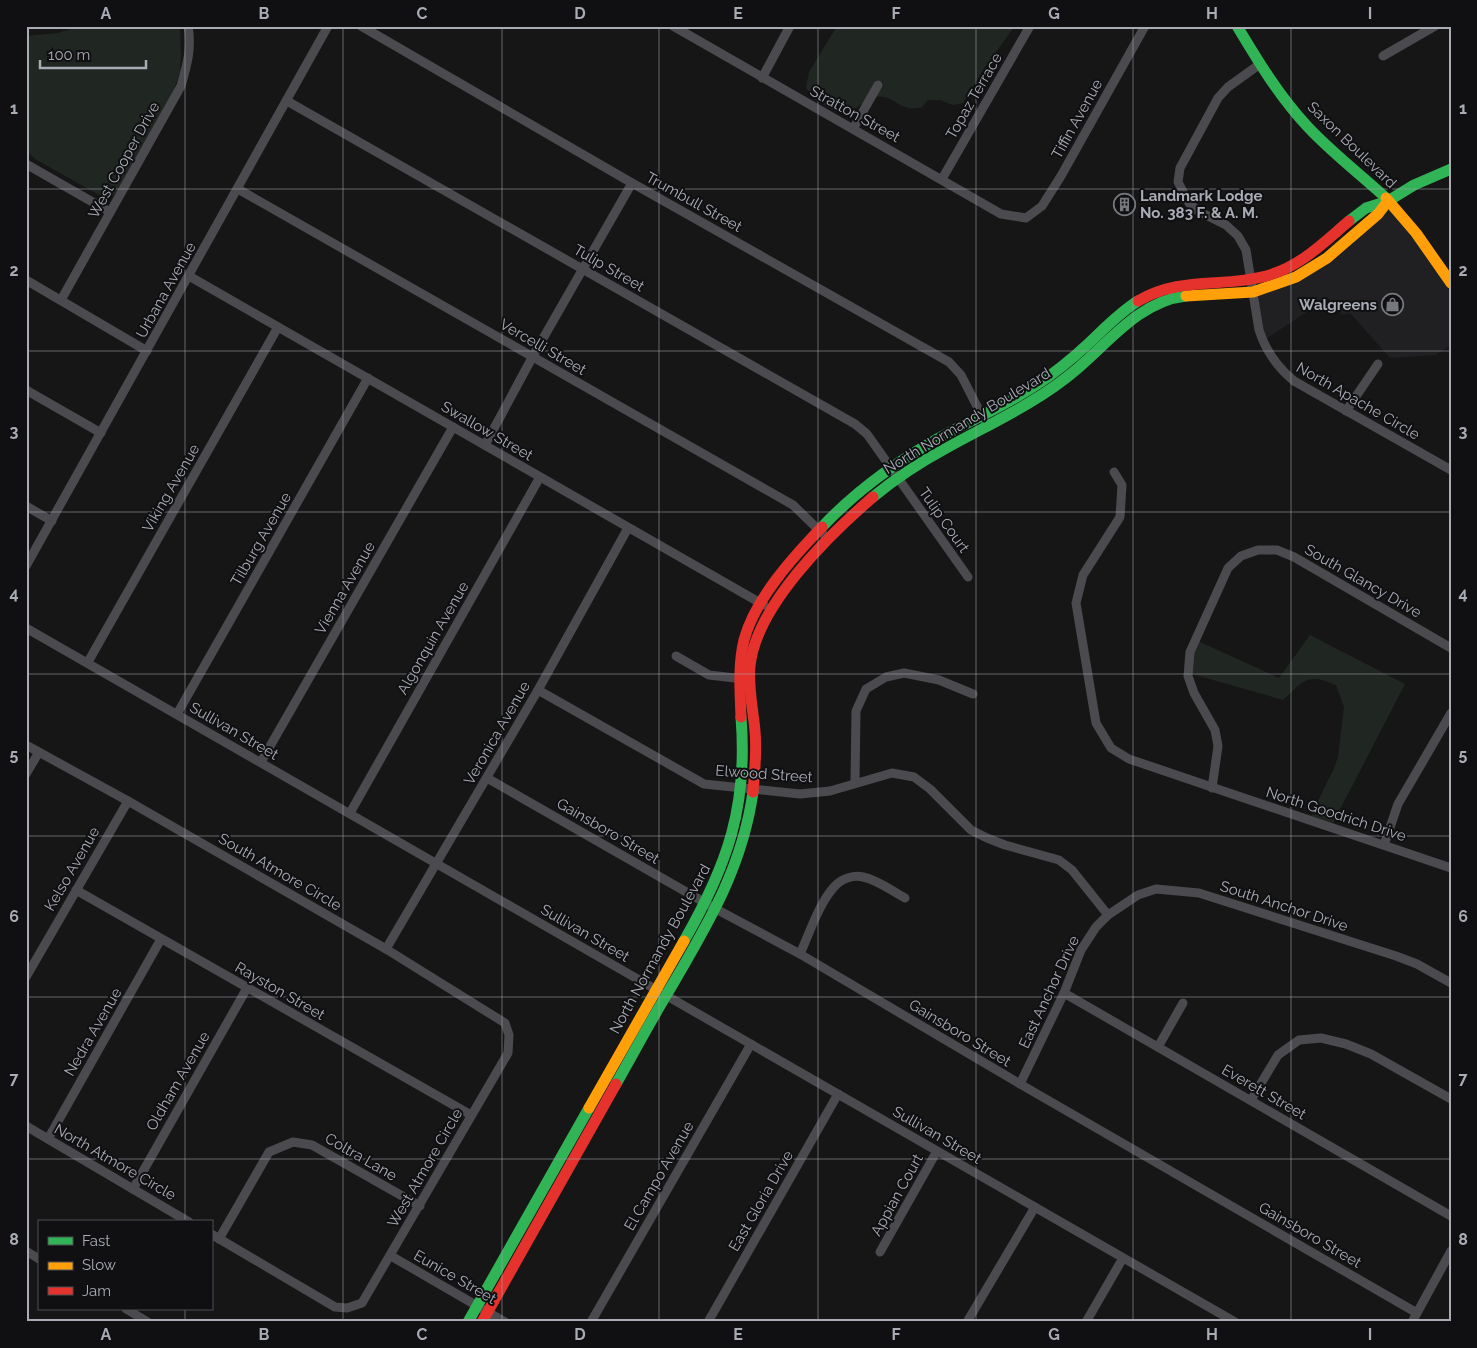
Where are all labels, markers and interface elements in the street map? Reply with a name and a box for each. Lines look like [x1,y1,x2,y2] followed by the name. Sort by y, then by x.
[101,4,112,23] text: A
[259,4,270,23] text: B
[417,4,428,23] text: C
[574,4,586,23] text: D
[733,4,743,23] text: E
[891,4,901,23] text: F
[1048,4,1060,23] text: G
[1206,4,1218,23] text: H
[1368,4,1372,23] text: I
[40,38,146,70] scale bar
[48,46,90,64] text: 100 m
[942,50,1006,142] street label: Topaz Terrace
[1048,76,1106,162] street label: Tiffin Avenue
[807,82,903,146] street label: Stratton Street
[85,98,164,221] street label: West Cooper Drive
[1304,98,1400,192] street label: Saxon Boulevard
[10,99,18,118] text: 1
[1459,99,1467,118] text: 1
[643,168,745,236] street label: Trumbull Street
[1140,187,1262,222] place label: Landmark Lodge No. 383 F. & A. M.
[1112,193,1136,217] building icon: Landmark Lodge No. 383 F. & A. M.
[132,239,200,341] street label: Urbana Avenue
[570,240,648,296] street label: Tulip Street
[9,261,19,280] text: 2
[1458,261,1468,280] text: 2
[1381,293,1405,317] shop icon: Walgreens
[1299,296,1377,314] place label: Walgreens
[497,315,589,379] street label: Vercelli Street
[1293,358,1423,444] street label: North Apache Circle
[880,364,1054,478] street label: North Normandy Boulevard
[438,397,536,465] street label: Swallow Street
[10,422,19,441] text: 3
[1459,422,1468,441] text: 3
[139,441,204,535] street label: Viking Avenue
[915,484,973,556] street label: Tulip Court
[227,489,295,589] street label: Tilburg Avenue
[311,538,379,637] street label: Vienna Avenue
[1301,540,1425,622] street label: South Glancy Drive
[393,578,473,698] street label: Algonquin Avenue
[9,584,19,603] text: 4
[1458,584,1468,603] text: 4
[460,678,534,788] street label: Veronica Avenue
[186,698,282,764] street label: Sullivan Street
[10,745,19,764] text: 5
[1459,745,1468,764] text: 5
[715,762,813,786] street label: Elwood Street
[1264,783,1409,845] street label: North Goodrich Drive
[553,794,663,868] street label: Gainsboro Street
[41,824,103,914] street label: Kelso Avenue
[215,829,345,915] street label: South Atmore Circle
[606,861,714,1037] street label: North Normandy Boulevard
[1218,877,1350,935] street label: South Anchor Drive
[537,900,633,966] street label: Sullivan Street
[9,907,19,926] text: 6
[1458,907,1468,926] text: 6
[1015,933,1083,1051] street label: East Anchor Drive
[232,958,328,1024] street label: Rayston Street
[60,984,126,1079] street label: Nedra Avenue
[906,995,1014,1071] street label: Gainsboro Street
[142,1028,214,1134] street label: Oldham Avenue
[1219,1061,1309,1123] street label: Everett Street
[10,1069,19,1088] text: 7
[1459,1069,1468,1088] text: 7
[889,1102,985,1168] street label: Sullivan Street
[384,1105,466,1231] street label: West Atmore Circle
[620,1118,698,1234] street label: El Campo Avenue
[51,1120,179,1204] street label: North Atmore Circle
[322,1129,400,1185] street label: Coltra Lane
[725,1147,797,1255] street label: East Gloria Drive
[867,1151,927,1239] street label: Appian Court
[1255,1198,1365,1272] street label: Gainsboro Street
[38,1220,212,1310] legend
[9,1230,19,1249] text: 8
[1458,1230,1468,1249] text: 8
[82,1232,110,1250] text: Fast
[411,1246,499,1308] street label: Eunice Street
[82,1256,116,1274] text: Slow
[82,1282,111,1300] text: Jam
[101,1325,112,1344] text: A
[259,1325,270,1344] text: B
[417,1325,428,1344] text: C
[574,1325,586,1344] text: D
[733,1325,743,1344] text: E
[891,1325,901,1344] text: F
[1048,1325,1060,1344] text: G
[1206,1325,1218,1344] text: H
[1368,1325,1372,1344] text: I

